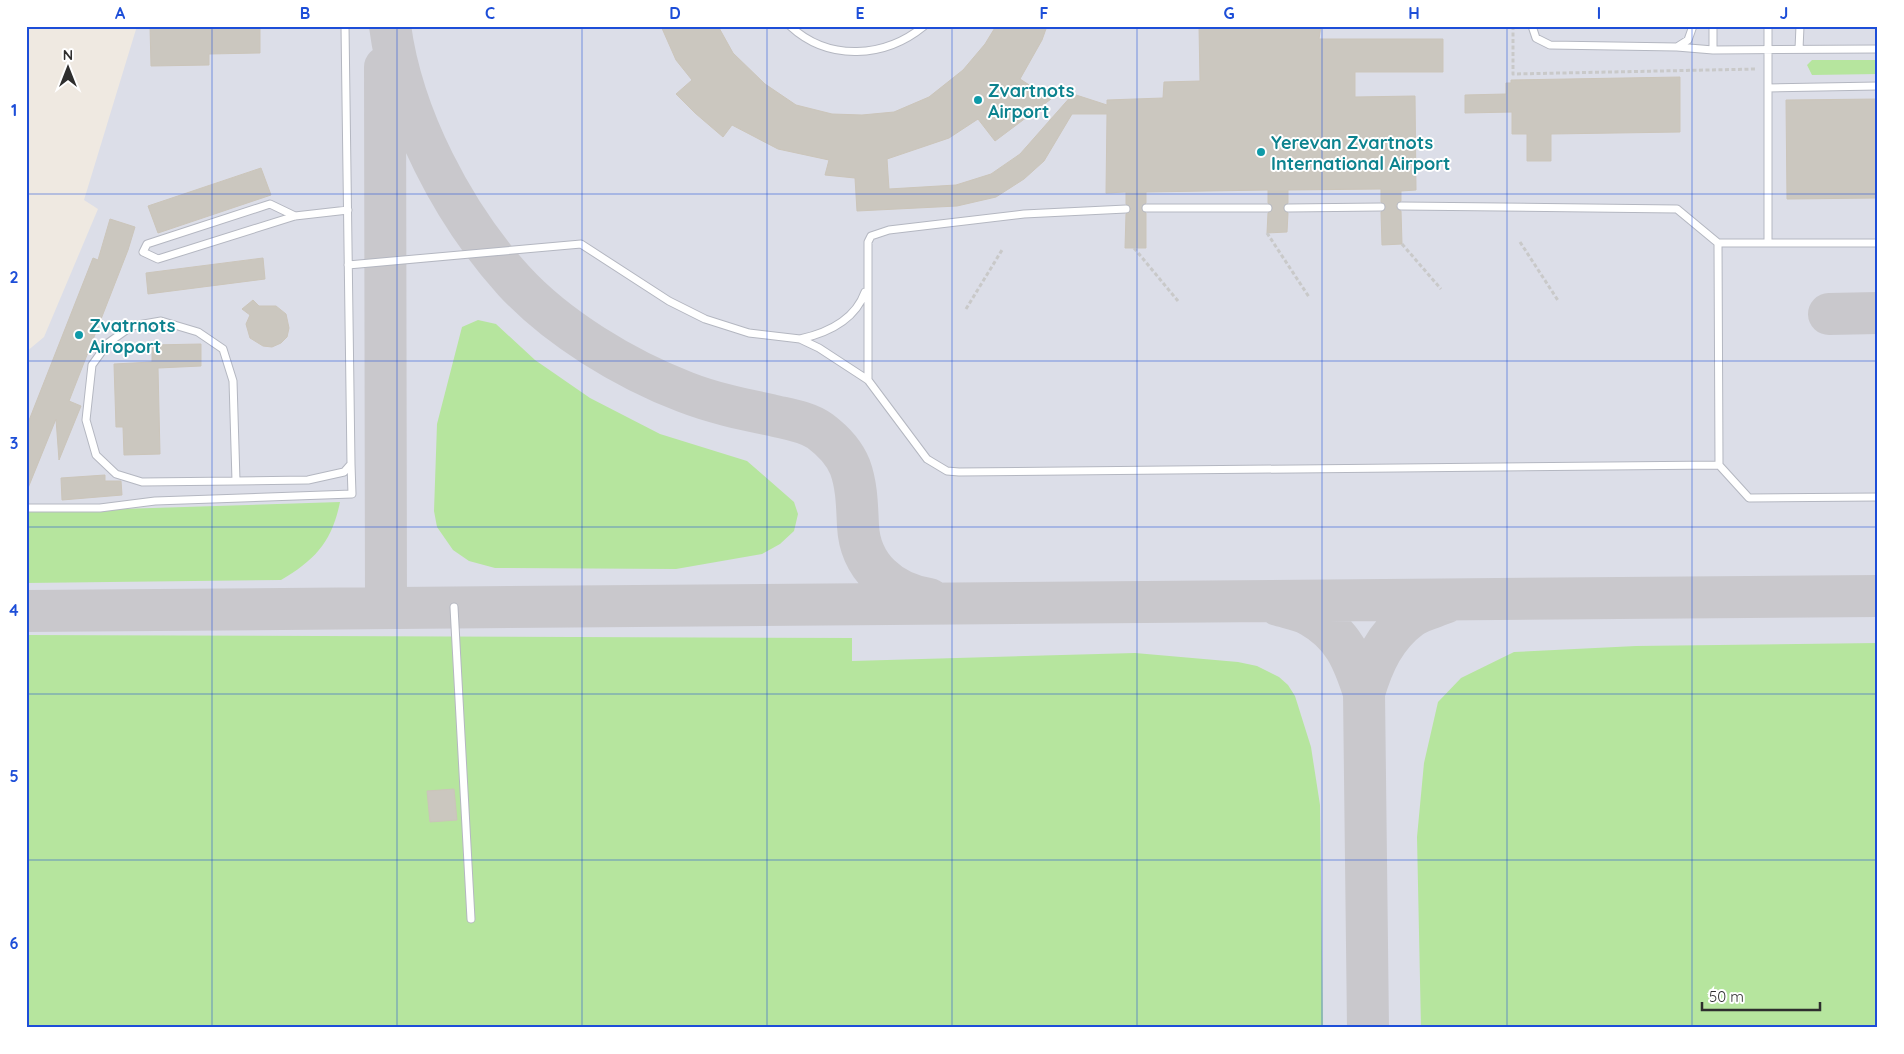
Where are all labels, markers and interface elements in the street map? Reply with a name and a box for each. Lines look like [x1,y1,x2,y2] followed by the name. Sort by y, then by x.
[115,3,126,23] text: A
[300,3,310,23] text: B
[485,3,495,23] text: C
[669,3,681,23] text: D
[855,3,865,23] text: E
[1040,3,1049,23] text: F
[1223,3,1235,23] text: G
[1408,3,1420,23] text: H
[1597,3,1601,23] text: I
[1780,3,1788,23] text: J
[42,42,92,92] north arrow
[63,46,73,64] text: N
[988,79,1075,123] place label: Zvartnots Airport
[972,94,984,106] marker: Zvartnots Airport
[11,100,17,120] text: 1
[1271,131,1450,175] place label: Yerevan Zvartnots International Airport
[1255,146,1267,158] marker: Yerevan Zvartnots International Airport
[9,267,19,287] text: 2
[89,314,176,358] place label: Zvatrnots Airoport
[73,329,85,341] marker: Zvatrnots Airoport
[10,433,18,453] text: 3
[9,600,19,620] text: 4
[9,766,19,786] text: 5
[10,933,19,953] text: 6
[1702,979,1819,1011] scale bar
[1709,987,1744,1006] text: 50 m

